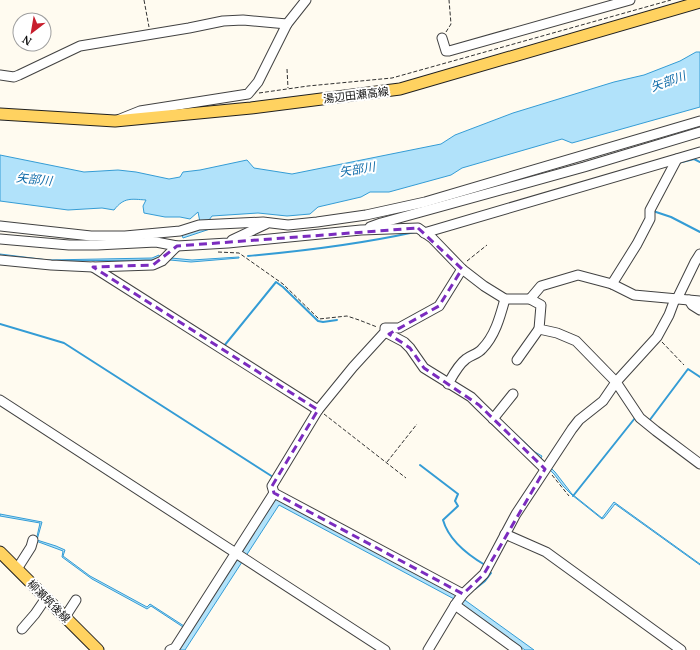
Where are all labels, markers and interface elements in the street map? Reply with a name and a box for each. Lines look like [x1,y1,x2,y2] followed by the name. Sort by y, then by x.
[12,12,52,52] north arrow
[19,32,34,49] text: N
[649,67,689,94] water label: 矢部川
[322,84,390,106] street label: 湯辺田瀬高線
[338,158,378,179] water label: 矢部川
[15,170,55,189] water label: 矢部川
[25,577,73,625] street label: 柳瀬筑後線

